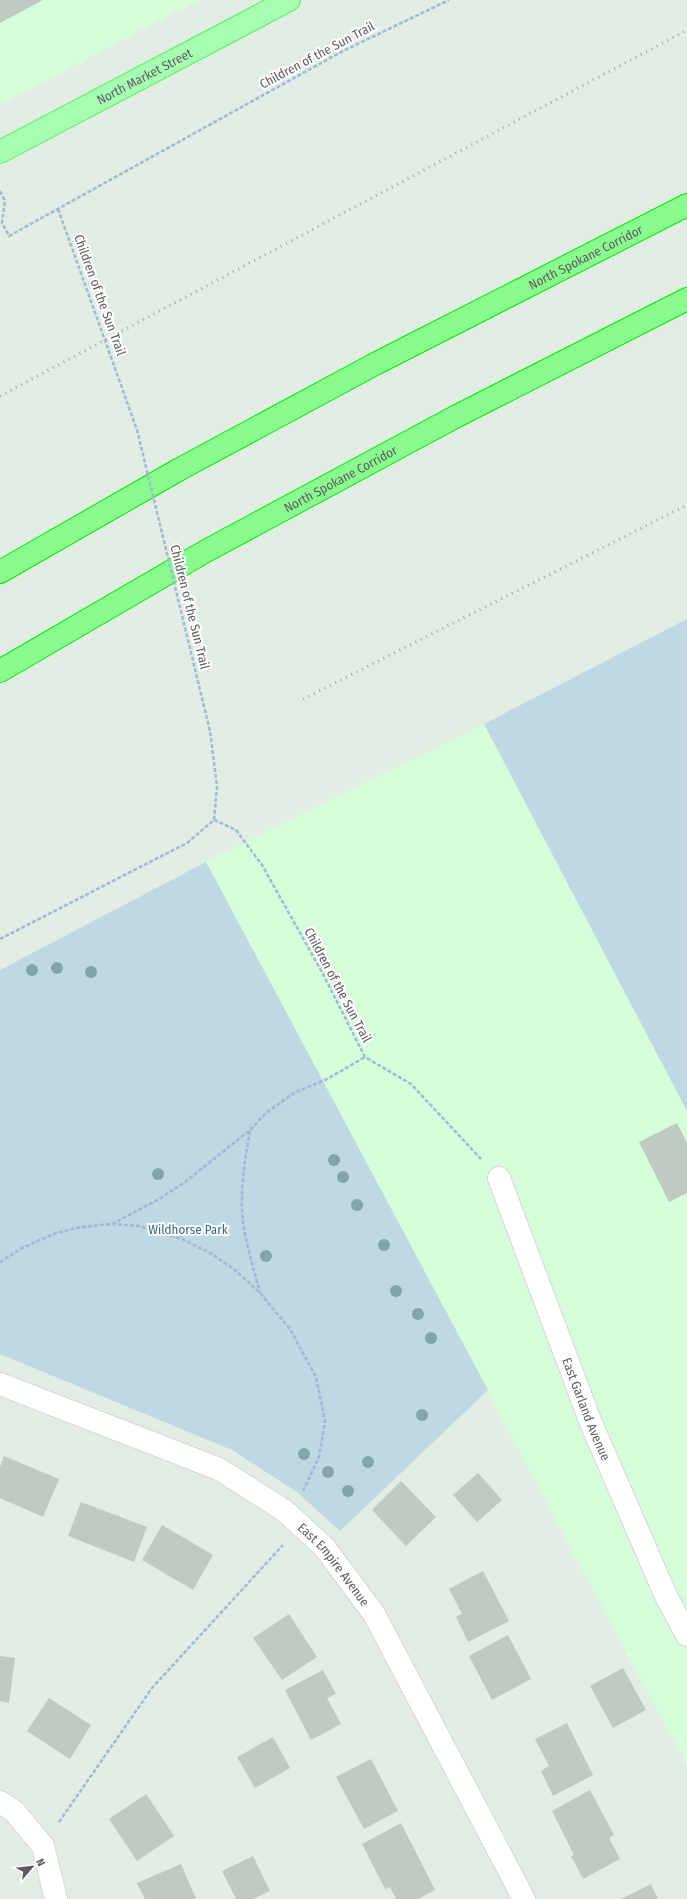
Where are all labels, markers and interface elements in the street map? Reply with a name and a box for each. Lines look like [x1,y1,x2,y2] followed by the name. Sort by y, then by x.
[257,18,377,92] street label: Children of the Sun Trail
[94,45,195,107] street label: North Market Street
[526,221,645,292] street label: North Spokane Corridor
[71,232,129,358] street label: Children of the Sun Trail
[281,442,400,515] street label: North Spokane Corridor
[167,543,213,671] street label: Children of the Sun Trail
[301,925,375,1045] street label: Children of the Sun Trail
[148,1222,229,1237] park label: Wildhorse Park
[560,1355,614,1463] street label: East Garland Avenue
[295,1520,373,1609] street label: East Empire Avenue
[12,1847,52,1887] north arrow
[33,1857,48,1869] text: N

